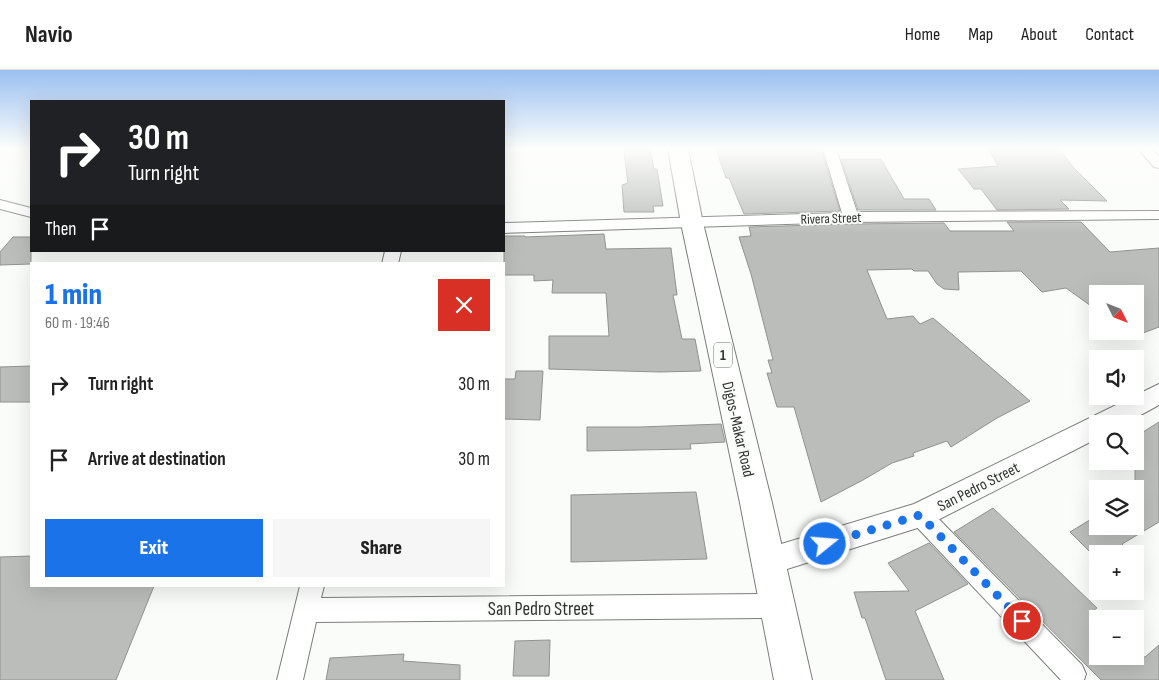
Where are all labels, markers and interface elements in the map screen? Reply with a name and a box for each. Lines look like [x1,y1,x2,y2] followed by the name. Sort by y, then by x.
[25,20,73,49] text: Navio
[905,24,940,45] text: Home
[968,24,993,45] text: Map
[1021,24,1057,45] text: About
[1085,24,1134,45] text: Contact
[128,117,189,160] text: 30 m
[45,120,110,185] icon: right
[128,160,199,187] text: Turn right
[800,209,862,228] street label: Rivera Street
[86,215,114,243] icon: arrive
[45,218,76,241] text: Then
[45,277,102,313] text: 1 min
[438,279,490,331] button: close
[1089,285,1144,340] north arrow
[1089,285,1144,665] map controls
[45,314,110,333] text: 60 m · 19:46
[714,342,732,368] road number: 1
[1089,350,1144,405] button: sound
[45,371,73,399] icon: right
[88,373,153,396] text: Turn right
[458,373,490,396] text: 30 m
[717,380,758,479] street label: Digos-Makar Road
[1089,415,1144,470] button: search
[45,446,73,474] icon: arrive
[88,448,226,471] text: Arrive at destination
[458,448,490,471] text: 30 m
[934,458,1023,516] street label: San Pedro Street
[1089,480,1144,535] button: layers
[798,517,850,569] position arrow
[45,519,263,577] button: Exit
[273,519,490,577] button: Share
[1089,545,1144,600] button: +
[488,598,594,621] street label: San Pedro Street
[1001,600,1043,642] pin
[1008,607,1036,635] icon: arrive
[1089,610,1144,665] button: −

